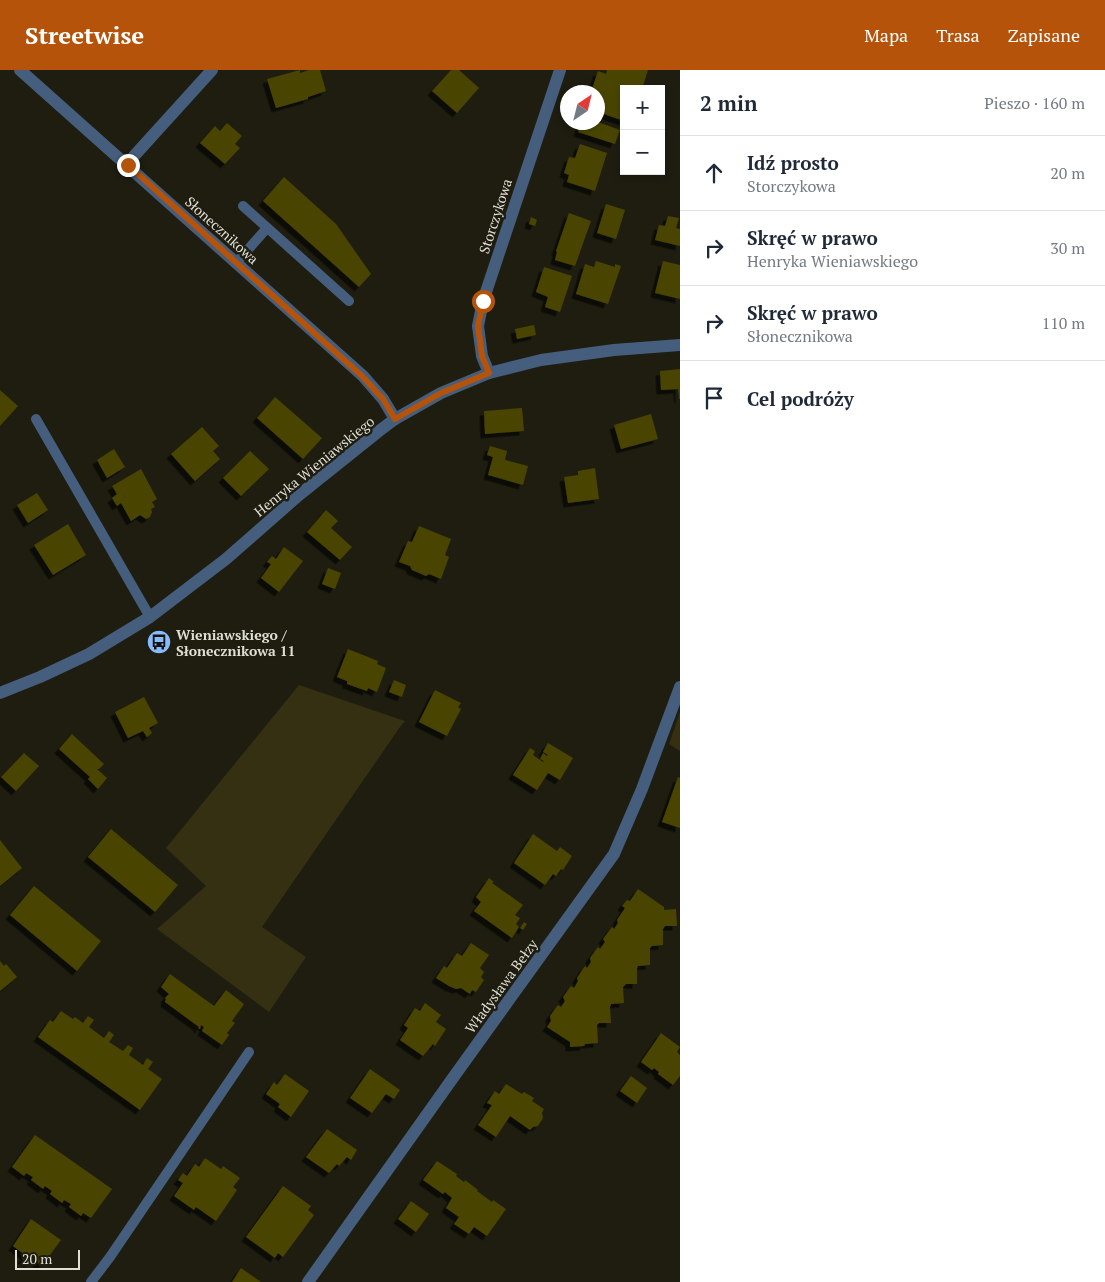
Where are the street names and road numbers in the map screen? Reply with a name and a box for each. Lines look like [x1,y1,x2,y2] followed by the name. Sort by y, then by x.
[474,176,516,256] street label: Storczykowa
[181,192,263,268] street label: Słonecznikowa
[250,411,378,520] street label: Henryka Wieniawskiego
[460,934,542,1037] street label: Władysława Bełzy

